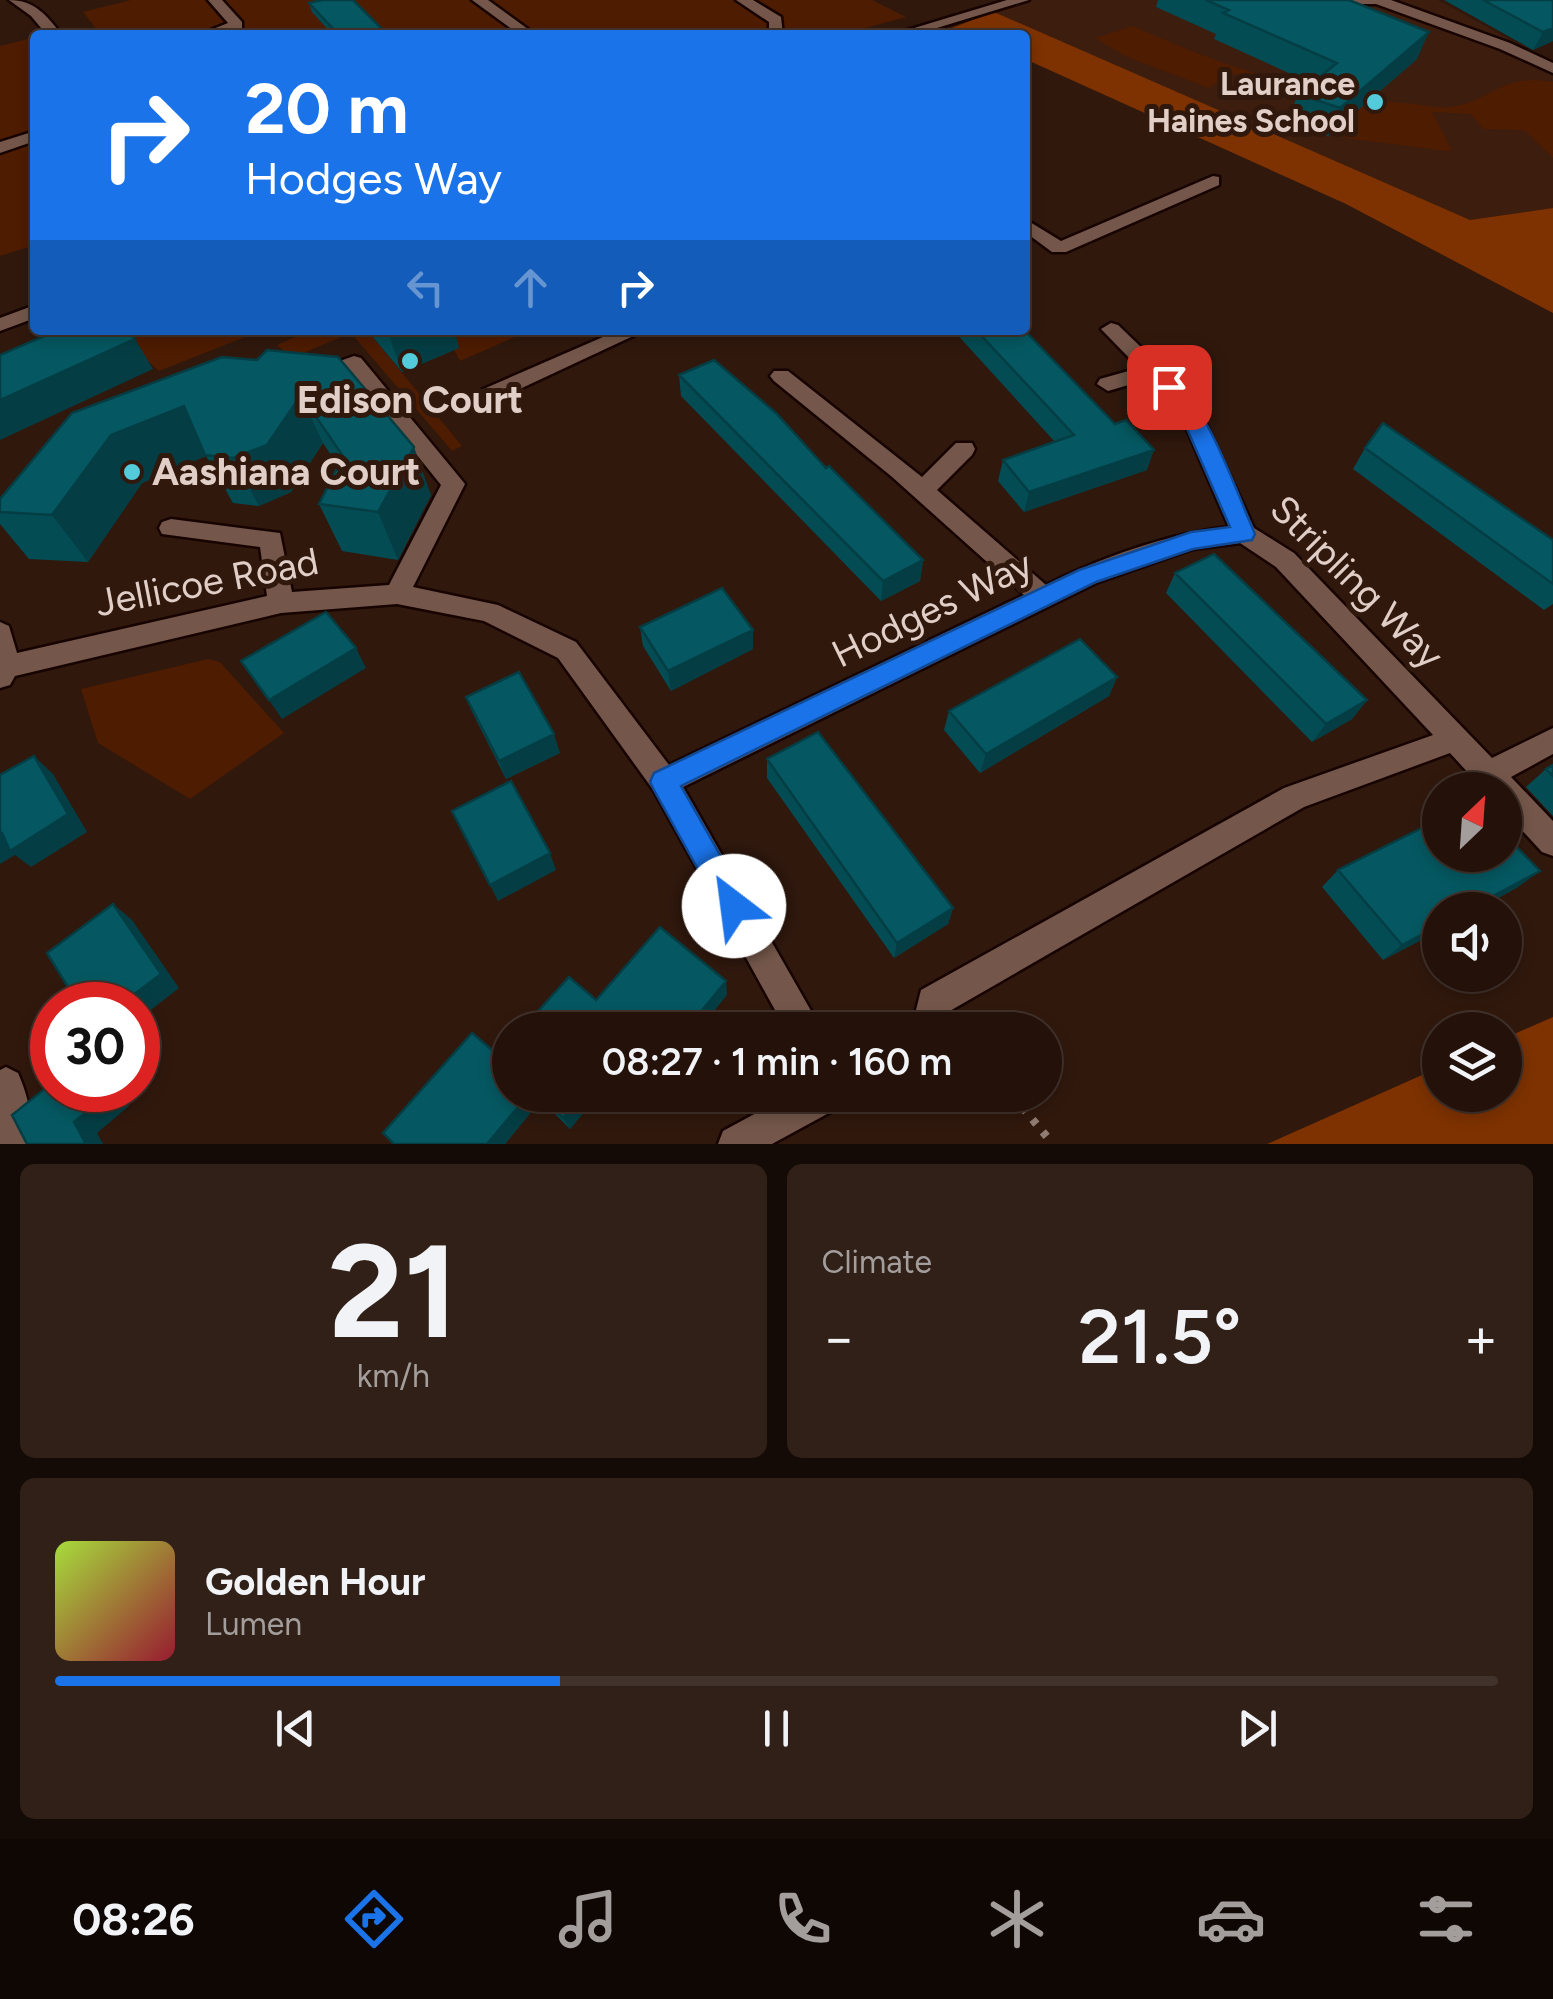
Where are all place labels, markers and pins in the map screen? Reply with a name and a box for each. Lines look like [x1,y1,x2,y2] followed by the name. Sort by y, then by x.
[1147,65,1355,140] place label: Laurance Haines School
[1364,91,1386,113] marker: Laurance Haines School
[1127,345,1212,430] pin
[399,350,421,372] marker: Edison Court
[297,377,523,423] place label: Edison Court
[152,449,420,495] place label: Aashiana Court
[121,461,143,483] marker: Aashiana Court

